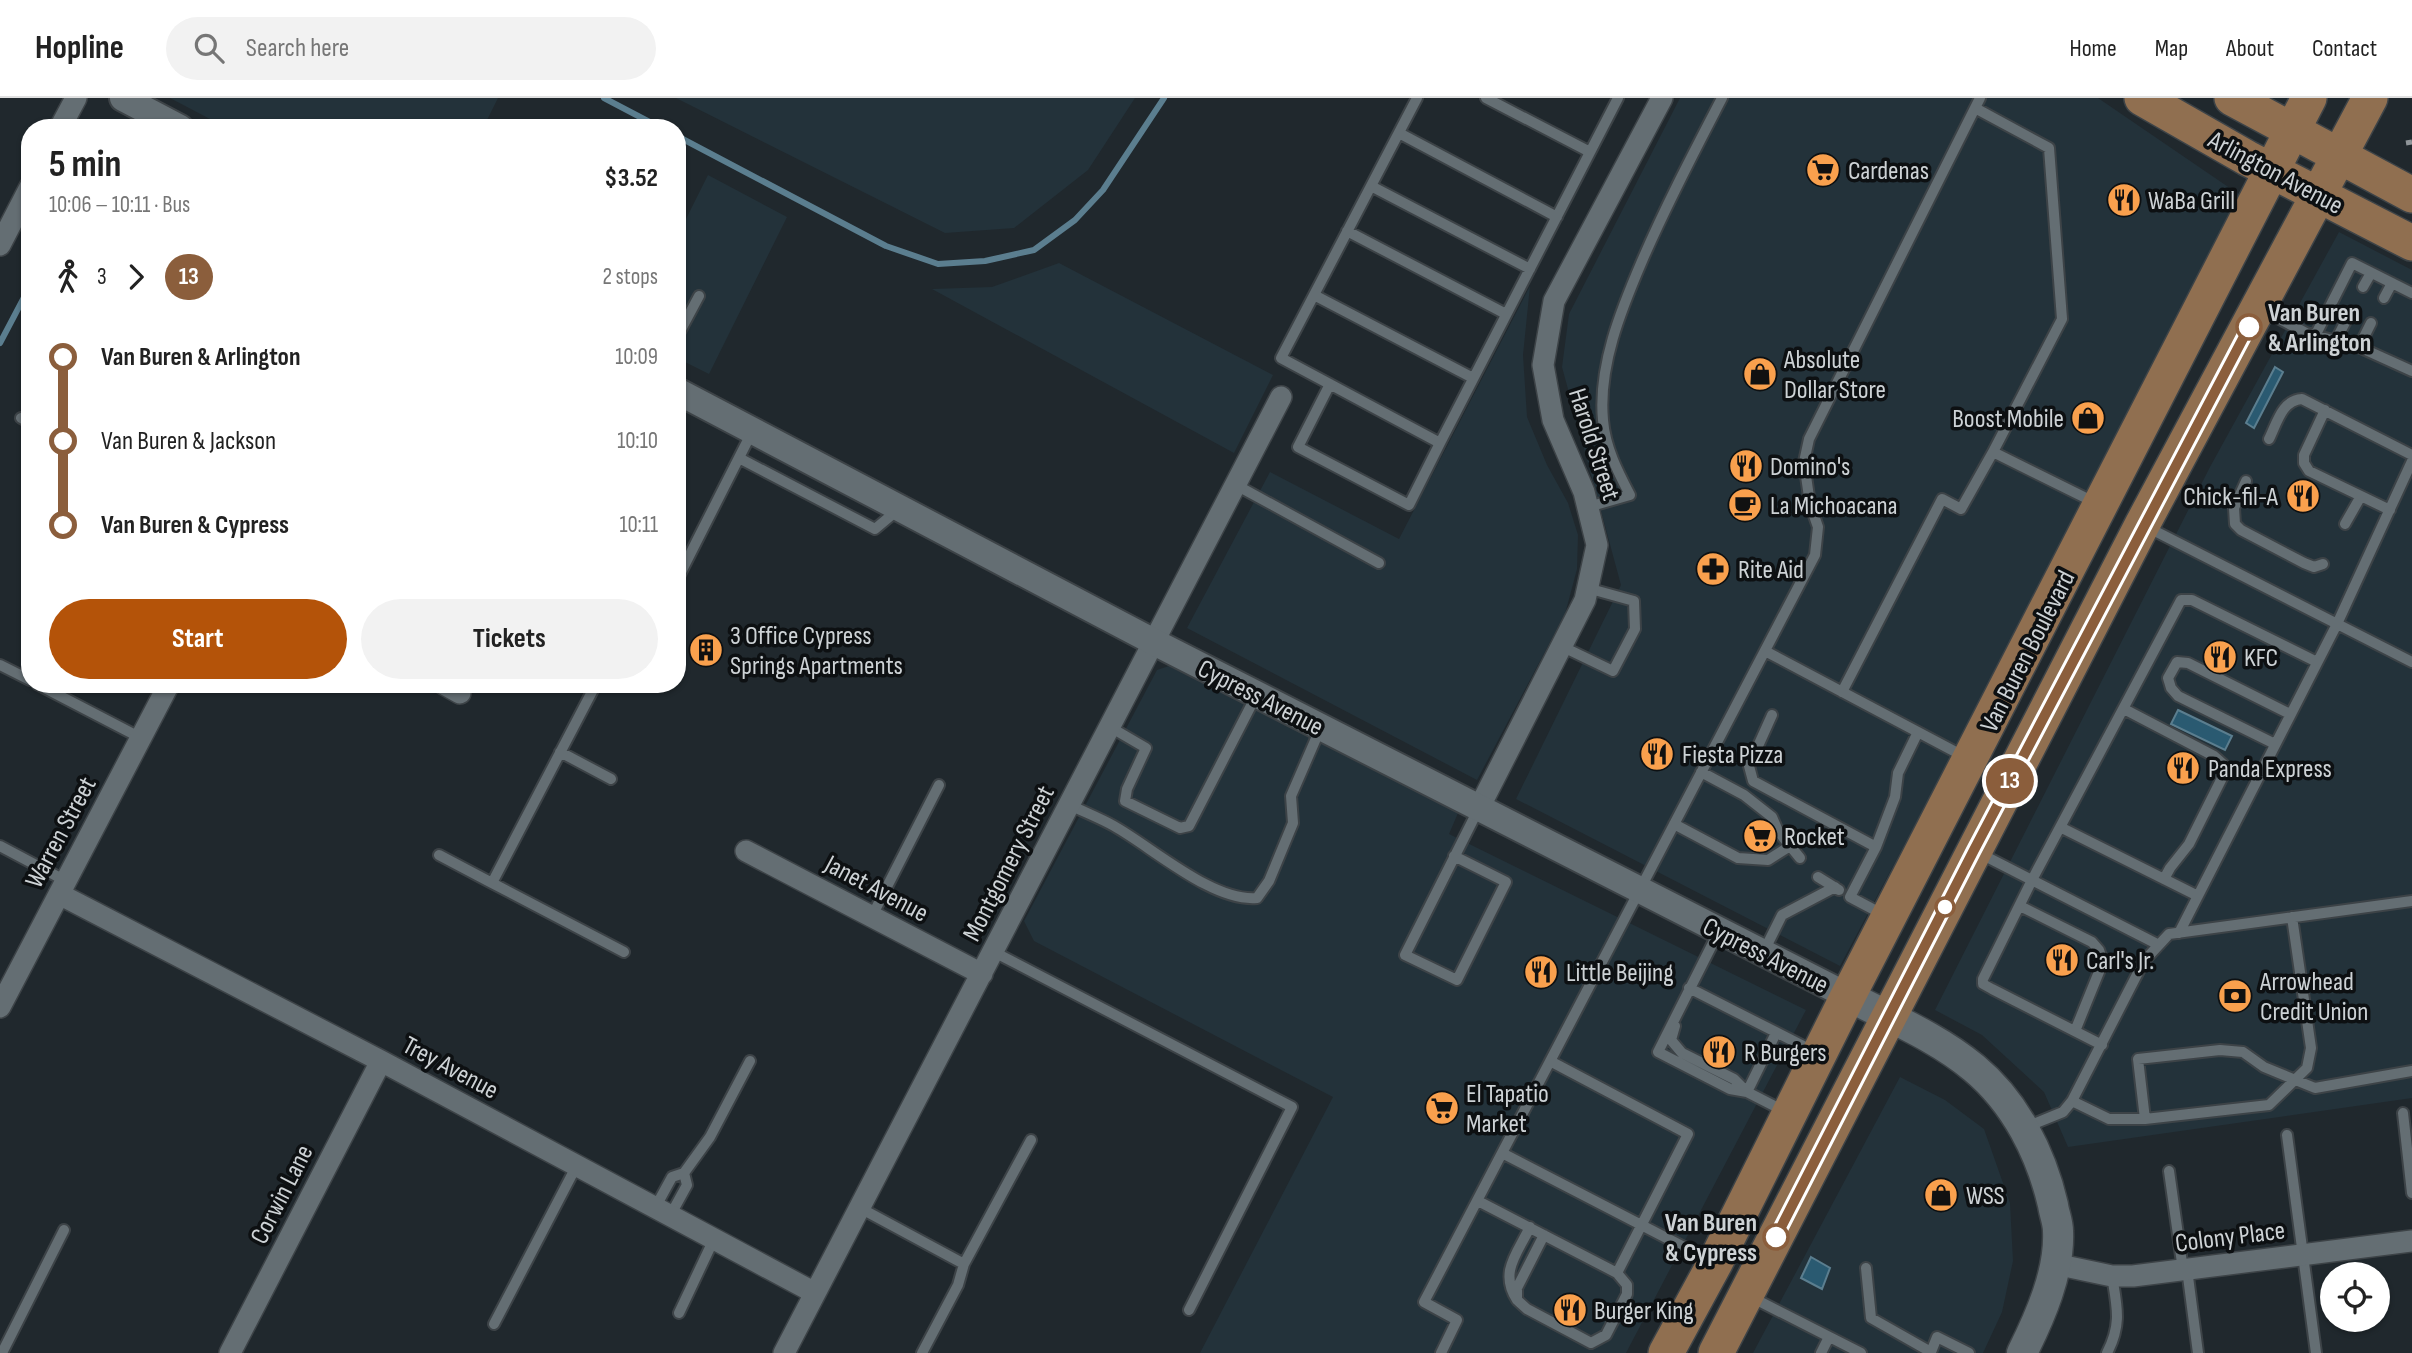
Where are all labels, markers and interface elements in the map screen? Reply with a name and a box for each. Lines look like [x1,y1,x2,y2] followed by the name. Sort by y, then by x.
[166,17,656,80] search box
[35,28,124,68] text: Hopline
[190,29,228,67] icon: search
[246,33,349,64] text: Search here
[2069,34,2117,63] text: Home
[2155,34,2188,63] text: Map
[2226,34,2274,63] text: About
[2312,34,2377,63] text: Contact
[2202,124,2348,222] street label: Arlington Avenue
[49,142,121,187] text: 5 min
[1804,151,1842,189] supermarket icon: Cardenas
[1848,156,1929,187] place label: Cardenas
[604,163,658,194] text: $3.52
[2105,181,2143,219] restaurant icon: WaBa Grill
[2148,186,2235,217] place label: WaBa Grill
[49,191,190,219] text: 10:06 – 10:11 · Bus
[49,258,87,296] icon: walk
[117,258,155,296] icon: forward
[179,262,199,291] text: 13
[97,263,107,291] text: 3
[602,263,658,291] text: 2 stops
[2268,298,2371,359] place label: Van Buren & Arlington
[2236,314,2262,340] marker: Van Buren & Arlington
[101,342,301,373] text: Van Buren & Arlington
[615,343,658,371] text: 10:09
[1783,345,1886,406] place label: Absolute Dollar Store
[1741,355,1779,393] shop icon: Absolute Dollar Store
[1561,385,1626,504] street label: Harold Street
[2069,399,2107,437] shop icon: Boost Mobile
[1952,404,2064,435] place label: Boost Mobile
[101,426,276,457] text: Van Buren & Jackson
[617,427,658,455] text: 10:10
[1727,447,1765,485] restaurant icon: Domino's
[1770,452,1850,483] place label: Domino's
[2284,477,2322,515] restaurant icon: Chick-fil-A
[2183,482,2279,513] place label: Chick-fil-A
[1726,486,1764,524] cafe icon: La Michoacana
[1770,491,1898,522] place label: La Michoacana
[101,510,289,541] text: Van Buren & Cypress
[620,511,658,539] text: 10:11
[1694,550,1732,588] pharmacy icon: Rite Aid
[1738,555,1804,586] place label: Rite Aid
[1974,566,2082,738] street label: Van Buren Boulevard
[49,599,347,679] button: Start
[361,599,658,679] button: Tickets
[730,621,903,682] place label: 3 Office Cypress Springs Apartments
[687,631,725,669] building icon: 3 Office Cypress Springs Apartments
[2201,638,2239,676] restaurant icon: KFC
[2244,643,2278,674] place label: KFC
[1192,653,1328,743] street label: Cypress Avenue
[1638,735,1676,773] restaurant icon: Fiesta Pizza
[1682,740,1783,771] place label: Fiesta Pizza
[2164,749,2202,787] restaurant icon: Panda Express
[2208,754,2332,785] place label: Panda Express
[1979,758,2042,804] line badge: 13
[2000,766,2020,795] text: 13
[19,772,104,894] street label: Warren Street
[957,781,1062,947] street label: Montgomery Street
[1741,817,1779,855] supermarket icon: Rocket
[1784,822,1845,853] place label: Rocket
[818,849,933,929] street label: Janet Avenue
[1935,897,1955,917] unlabelled marker
[1697,911,1833,1001] street label: Cypress Avenue
[2043,941,2081,979] restaurant icon: Carl's Jr.
[2086,946,2154,977] place label: Carl's Jr.
[1522,953,1560,991] restaurant icon: Little Beijing
[1566,958,1674,989] place label: Little Beijing
[2259,967,2369,1028] place label: Arrowhead Credit Union
[2216,977,2254,1015] bank icon: Arrowhead Credit Union
[397,1030,503,1106] street label: Trey Avenue
[1700,1033,1738,1071] restaurant icon: R Burgers
[1744,1038,1826,1069] place label: R Burgers
[1466,1079,1549,1140] place label: El Tapatio Market
[1423,1089,1461,1127] supermarket icon: El Tapatio Market
[244,1140,320,1249] street label: Corwin Lane
[1922,1176,1960,1214] shop icon: WSS
[1966,1181,2005,1212] place label: WSS
[1665,1208,1757,1269] place label: Van Buren & Cypress
[2173,1215,2287,1260] street label: Colony Place
[1763,1224,1789,1250] marker: Van Buren & Cypress
[2320,1262,2390,1332] map controls
[2320,1262,2390,1332] button: locate
[1551,1291,1589,1329] restaurant icon: Burger King
[1594,1296,1694,1327] place label: Burger King

